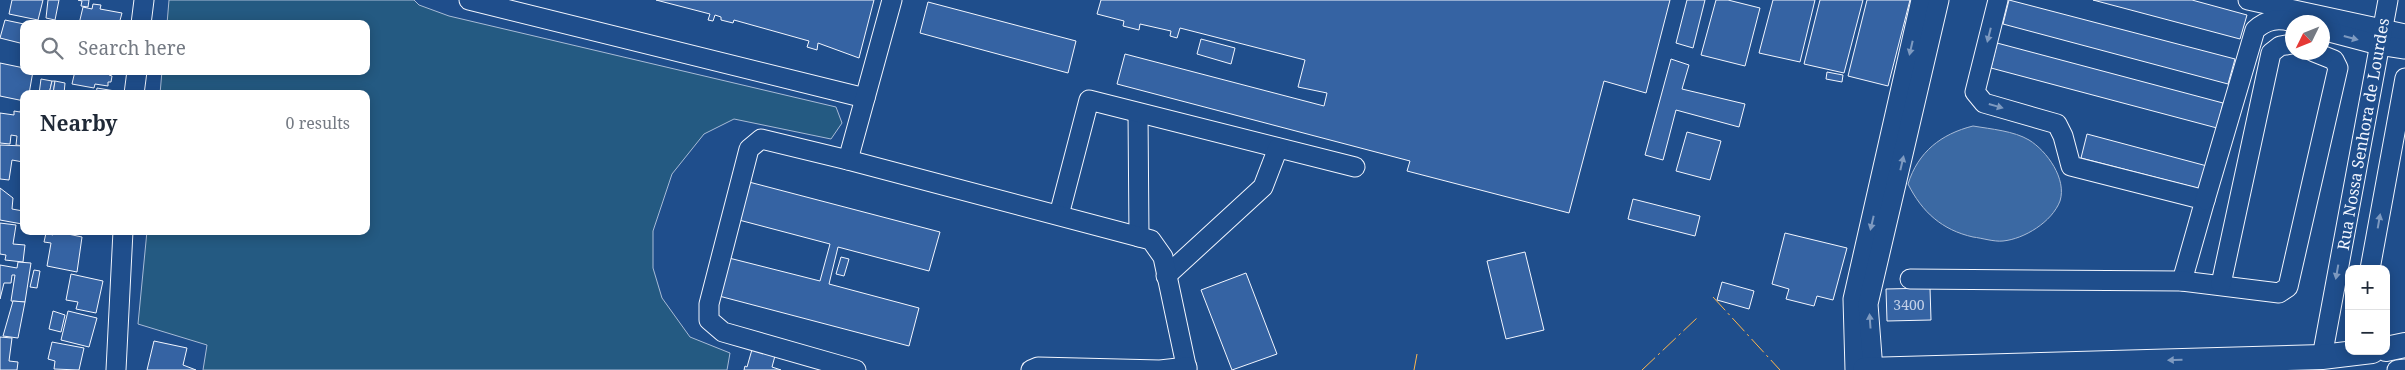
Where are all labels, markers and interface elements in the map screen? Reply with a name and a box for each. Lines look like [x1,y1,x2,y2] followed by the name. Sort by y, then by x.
[2285,15,2330,60] north arrow
[2332,16,2394,252] street label: Rua Nossa Senhora de Lourdes
[20,20,370,75] search box
[1985,28,1993,43] one-way arrow
[38,34,66,62] icon: search
[2343,34,2358,42] one-way arrow
[78,35,186,61] text: Search here
[1906,40,1914,56] one-way arrow
[1989,103,2004,111] one-way arrow
[40,109,118,137] text: Nearby
[286,112,350,134] text: 0 results
[1898,155,1906,170] one-way arrow
[2375,212,2383,228] one-way arrow
[1867,216,1875,232] one-way arrow
[2333,264,2341,280] one-way arrow
[2345,265,2390,355] map controls
[2345,265,2390,310] button: +
[1893,295,1925,314] house number: 3400
[2345,310,2390,355] button: −
[1865,313,1873,329] one-way arrow
[2167,356,2183,364] one-way arrow

